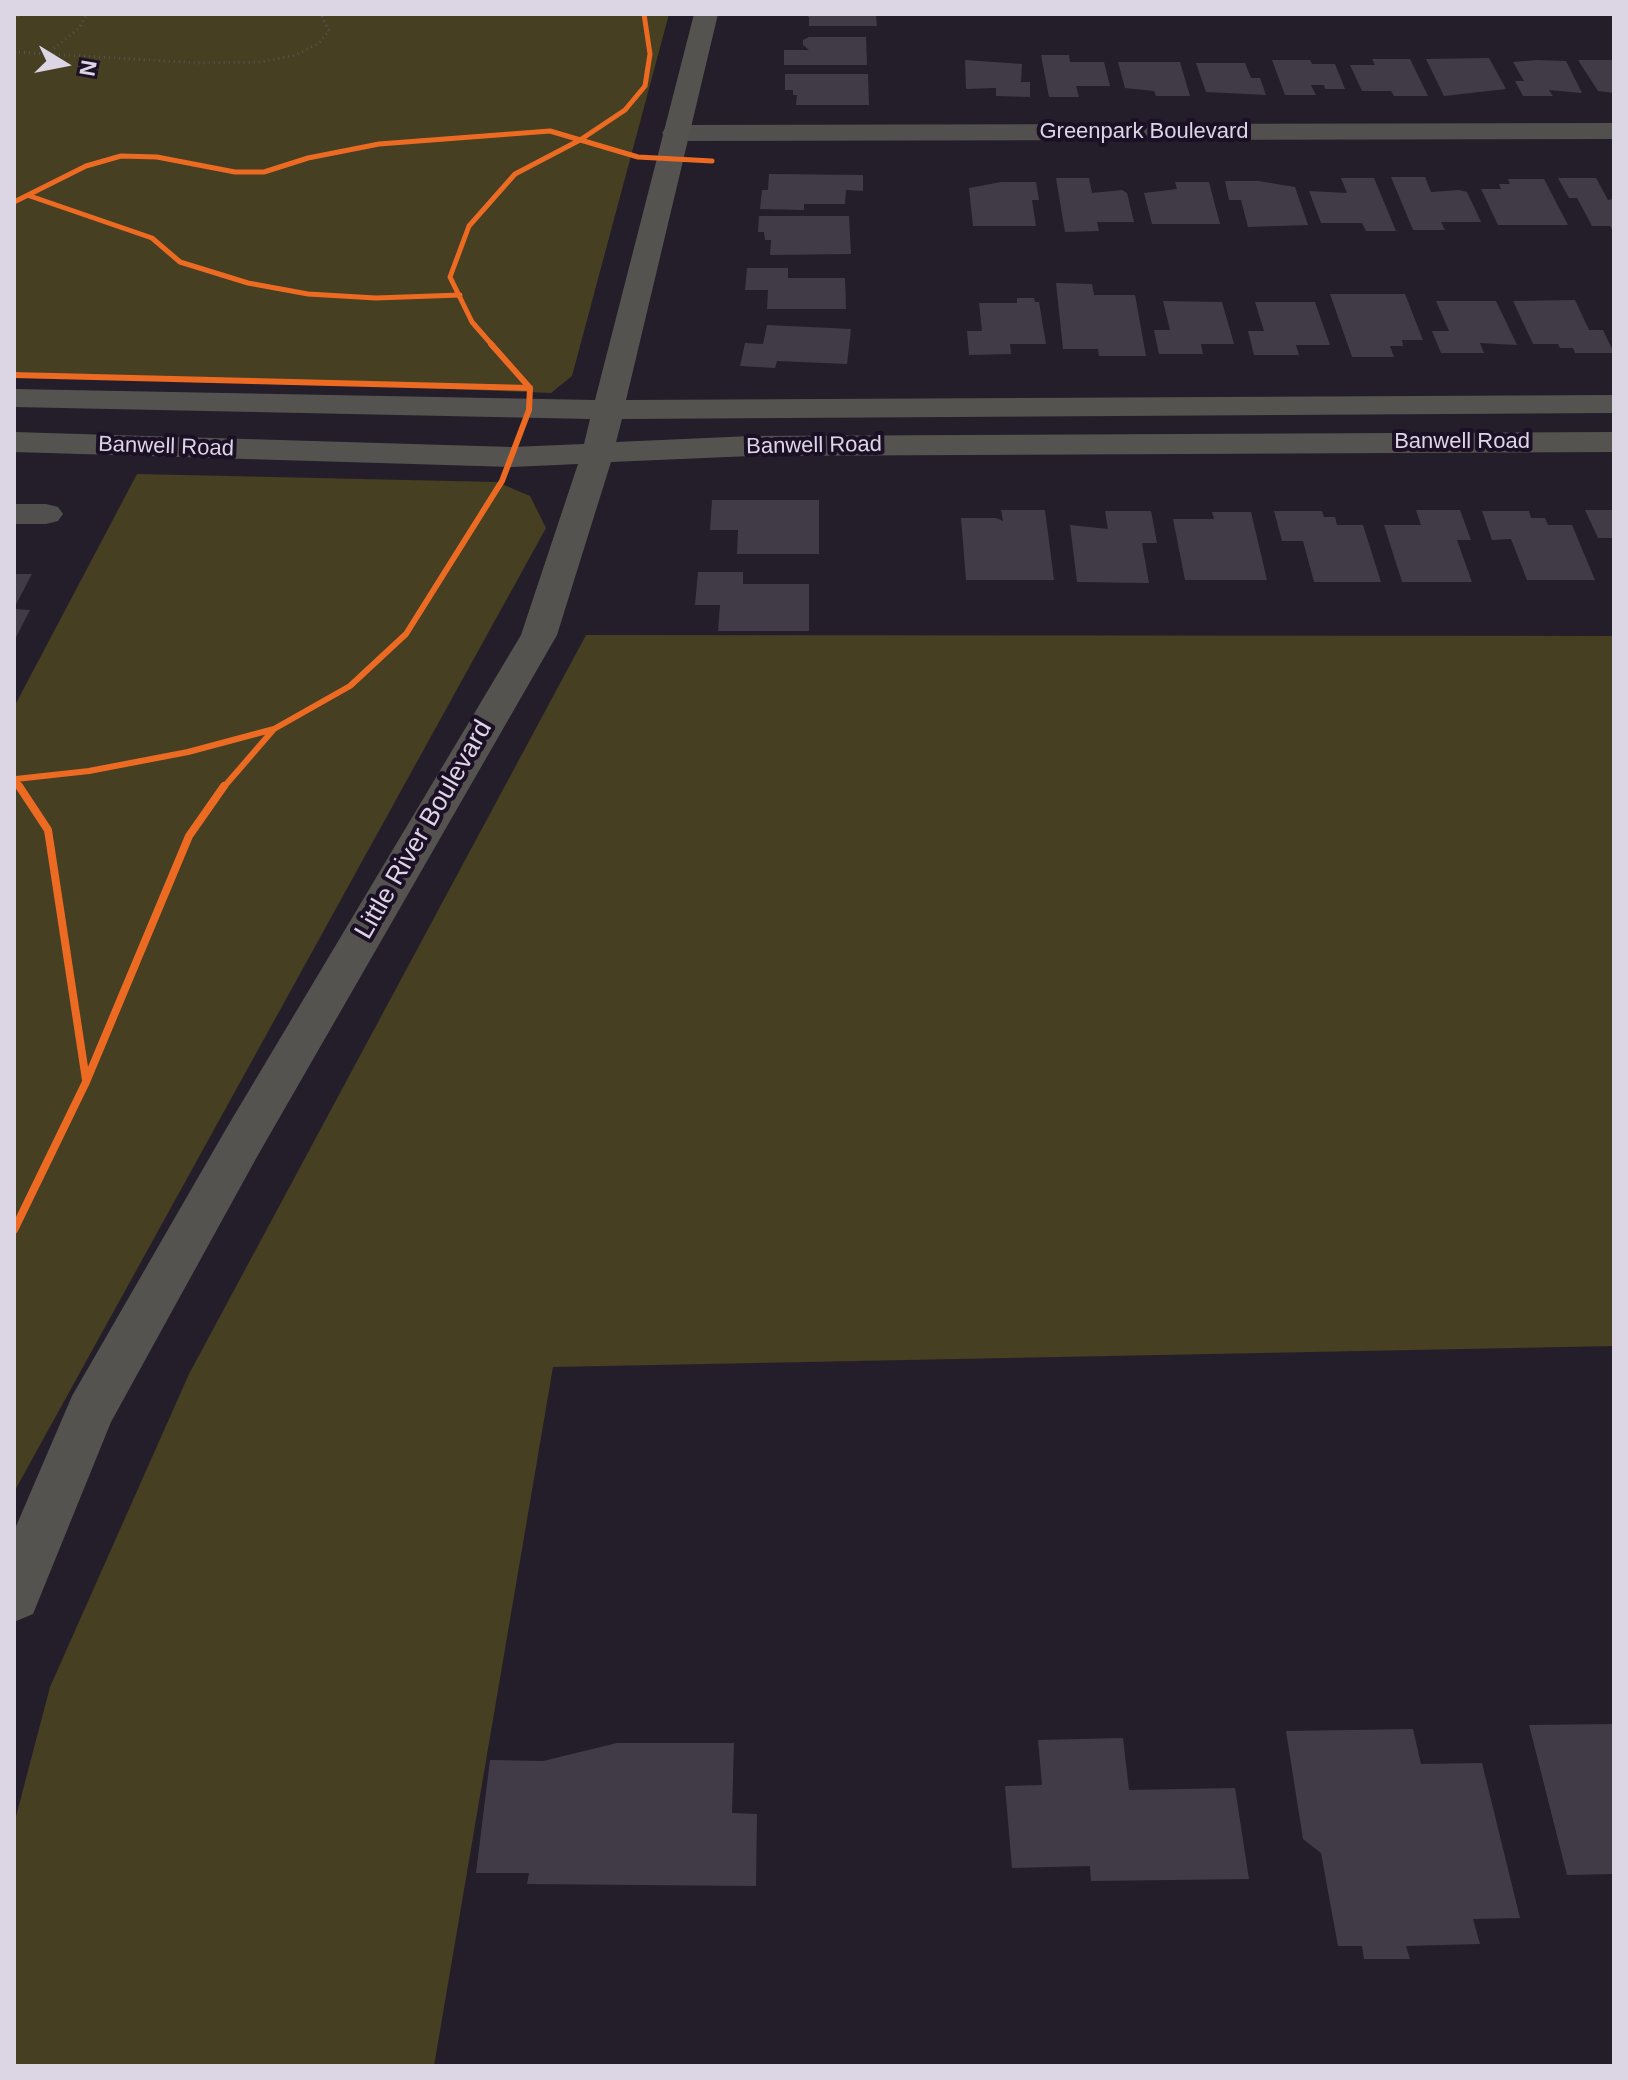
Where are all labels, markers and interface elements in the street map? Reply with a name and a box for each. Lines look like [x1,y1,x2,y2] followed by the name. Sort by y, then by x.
[24,24,104,104] north arrow
[74,58,102,78] text: N
[1039,119,1249,145] street label: Greenpark Boulevard
[1394,429,1530,455] street label: Banwell Road
[98,431,234,463] street label: Banwell Road
[746,432,882,460] street label: Banwell Road
[349,715,499,945] street label: Little River Boulevard

